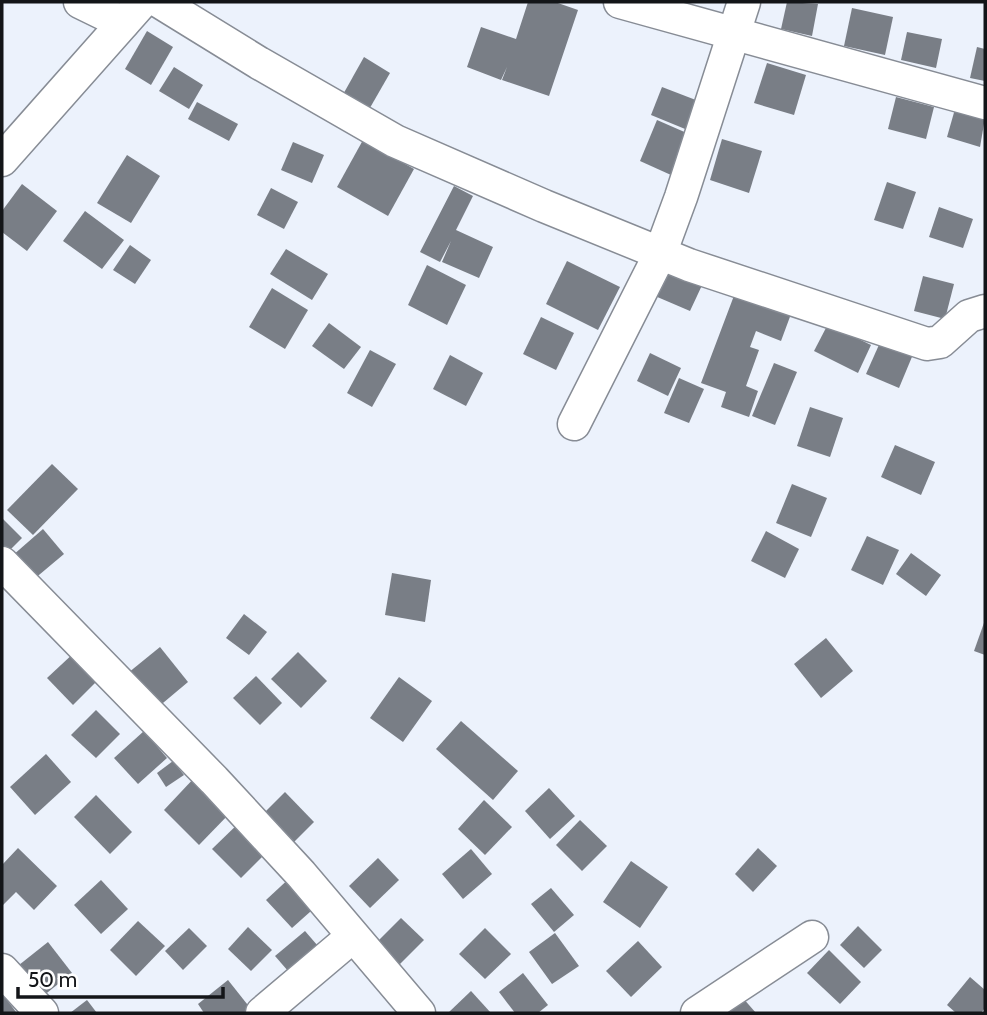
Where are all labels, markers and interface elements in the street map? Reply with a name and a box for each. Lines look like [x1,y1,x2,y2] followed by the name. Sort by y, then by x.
[18,956,222,1000] scale bar
[28,967,77,992] text: 50 m

